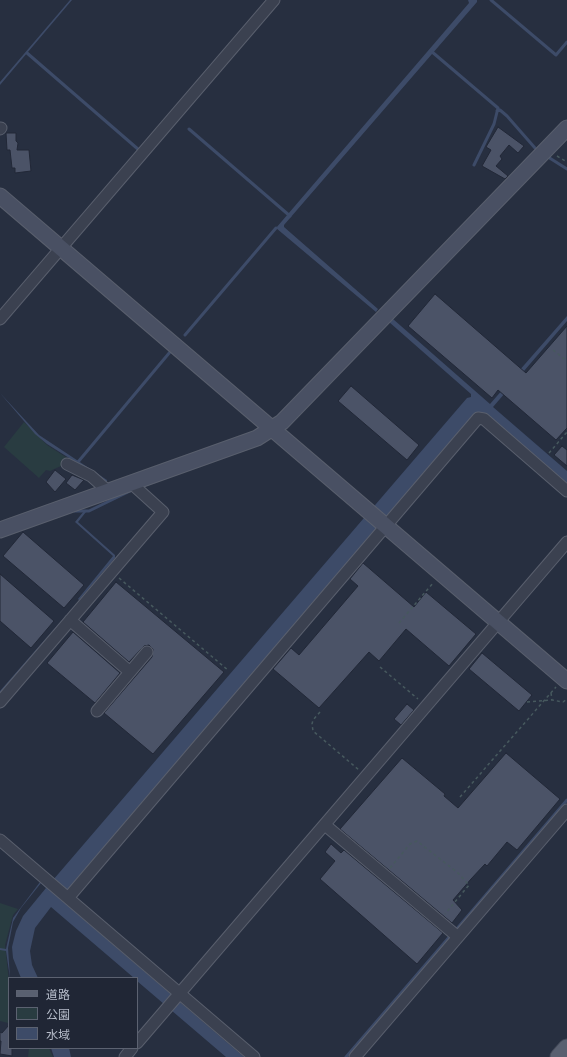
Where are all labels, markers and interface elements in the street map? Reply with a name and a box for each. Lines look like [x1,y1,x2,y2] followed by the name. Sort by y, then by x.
[8,977,138,1049] legend
[46,987,70,1002] text: 道路
[46,1007,70,1022] text: 公園
[46,1027,70,1042] text: 水域

